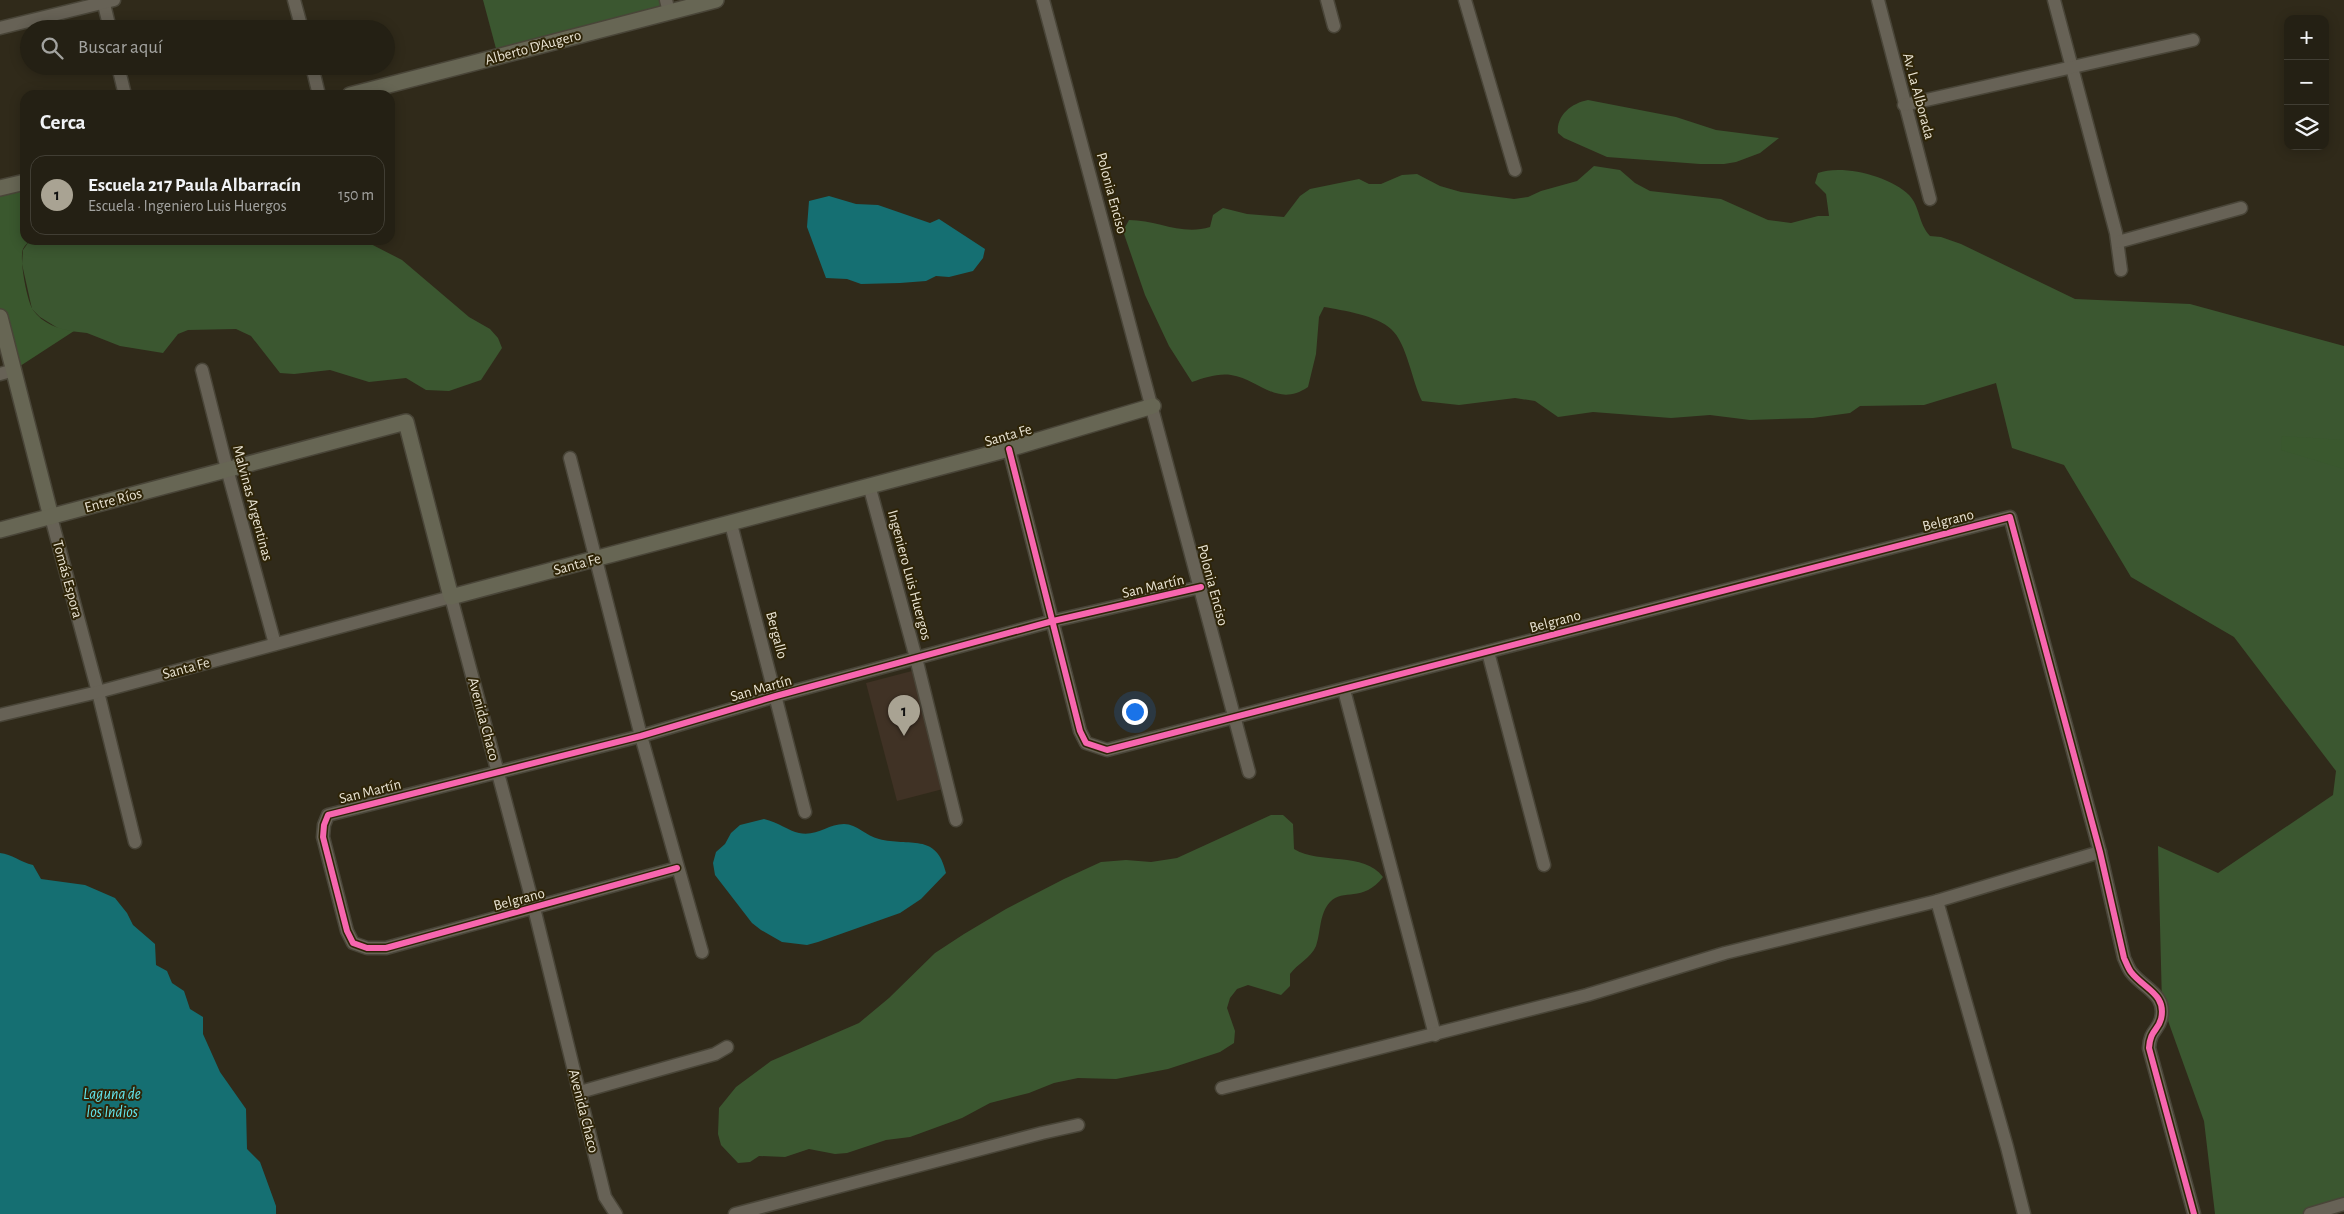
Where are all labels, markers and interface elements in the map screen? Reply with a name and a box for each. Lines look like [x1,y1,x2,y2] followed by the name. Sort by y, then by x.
[2284,15,2329,150] map controls
[2284,15,2329,60] button: +
[20,20,395,75] search box
[483,27,583,68] street label: Alberto D'Augero
[38,34,66,62] icon: search
[78,38,163,57] text: Buscar aquí
[1900,51,1937,141] street label: Av. La Alborada
[2284,60,2329,105] button: −
[2284,105,2329,150] button: layers
[40,112,86,133] text: Cerca
[1093,151,1130,235] street label: Polonia Enciso
[88,176,301,195] text: Escuela 217 Paula Albarracín
[54,187,60,203] text: 1
[338,187,374,203] text: 150 m
[88,198,287,214] text: Escuela · Ingeniero Luis Huergos
[983,422,1034,449] street label: Santa Fe
[230,444,275,563] street label: Malvinas Argentinas
[83,486,143,515] street label: Entre Ríos
[1921,507,1975,534] street label: Belgrano
[885,508,934,642] street label: Ingeniero Luis Huergos
[50,539,85,620] street label: Tomás Espora
[1194,543,1231,627] street label: Polonia Enciso
[552,551,603,578] street label: Santa Fe
[1121,572,1186,601] street label: San Martín
[1528,607,1582,636] street label: Belgrano
[763,610,790,660] street label: Bergallo
[161,655,212,682] street label: Santa Fe
[729,673,794,704] street label: San Martín
[465,676,502,762] street label: Avenida Chaco
[888,695,920,736] pin: 1
[1122,699,1148,725] your location
[338,777,403,806] street label: San Martín
[492,885,546,914] street label: Belgrano
[566,1068,601,1154] street label: Avenida Chaco
[83,1086,141,1120] water label: Laguna de los Indios

